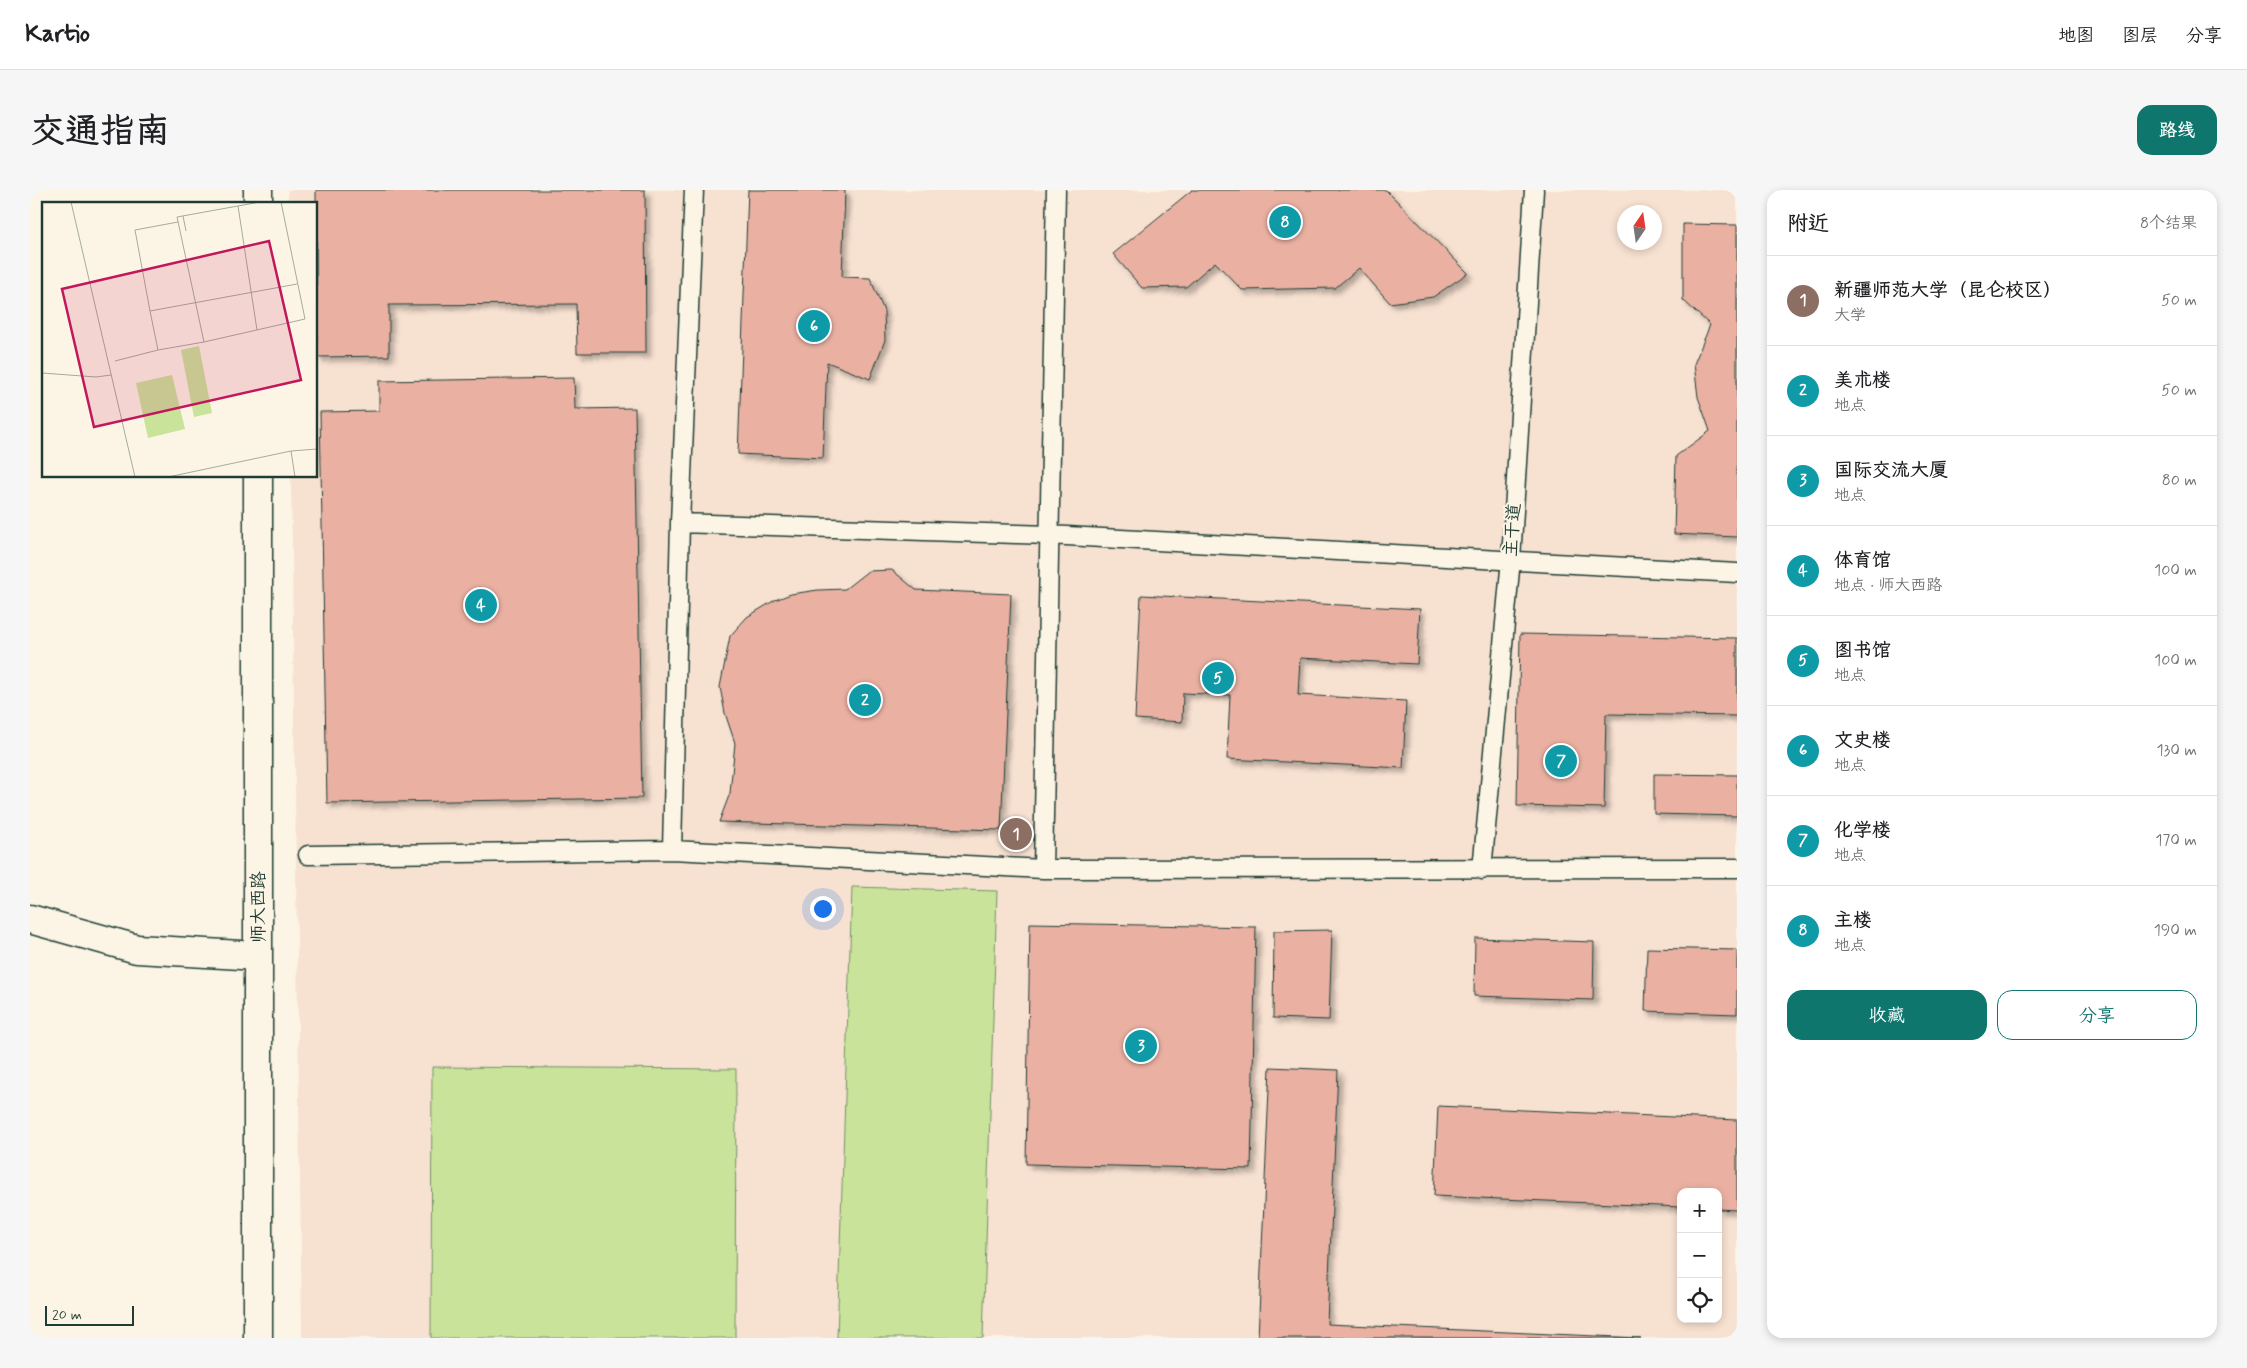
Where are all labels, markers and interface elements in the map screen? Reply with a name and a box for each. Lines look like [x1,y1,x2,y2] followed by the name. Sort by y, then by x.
[25,19,90,50] text: Kartio
[2058,24,2094,48] text: 地图
[2122,24,2158,48] text: 图层
[2186,24,2222,48] text: 分享
[2137,105,2217,155] button: 路线
[30,109,170,155] text: 交通指南
[42,202,318,478] inset map
[1269,203,1301,241] pin: 8
[1617,205,1662,250] north arrow
[1787,210,1829,238] text: 附近
[2140,213,2197,234] text: 8个结果
[1834,278,2062,303] text: 新疆师范大学（昆仑校区）
[1799,290,1807,311] text: 1
[2161,290,2197,311] text: 50 m
[1834,305,1866,326] text: 大学
[798,307,830,345] pin: 6
[1834,368,1891,393] text: 美术楼
[1799,380,1807,401] text: 2
[2161,380,2197,401] text: 50 m
[1834,395,1866,416] text: 地点
[1834,458,1948,483] text: 国际交流大厦
[1799,470,1807,491] text: 3
[2162,470,2197,491] text: 80 m
[1834,485,1866,506] text: 地点
[1499,502,1527,558] street label: 主干道
[1834,548,1891,573] text: 体育馆
[1798,560,1808,581] text: 4
[2154,560,2197,581] text: 100 m
[1834,575,1942,596] text: 地点 · 师大西路
[465,586,497,624] pin: 4
[1834,638,1891,663] text: 图书馆
[1798,650,1808,671] text: 5
[2154,650,2197,671] text: 100 m
[1202,659,1234,697] pin: 5
[1834,665,1866,686] text: 地点
[849,681,881,719] pin: 2
[1834,728,1891,753] text: 文史楼
[1799,740,1807,761] text: 6
[2156,740,2197,761] text: 130 m
[1545,742,1577,780] pin: 7
[1834,755,1866,776] text: 地点
[1000,815,1032,853] pin: 1
[1834,818,1891,843] text: 化学楼
[1798,830,1808,851] text: 7
[2155,830,2197,851] text: 170 m
[1834,845,1866,866] text: 地点
[247,871,271,943] street label: 师大西路
[810,896,836,922] your location
[1834,908,1872,933] text: 主楼
[1798,920,1808,941] text: 8
[2154,920,2197,941] text: 190 m
[1834,935,1866,956] text: 地点
[1787,990,1987,1040] button: 收藏
[1997,990,2197,1040] button: 分享
[1125,1027,1157,1065] pin: 3
[1677,1188,1722,1323] map controls
[1677,1188,1722,1233] button: +
[1677,1233,1722,1278] button: −
[1677,1278,1722,1323] button: locate
[45,1303,134,1326] scale bar
[52,1306,82,1324] text: 20 m

